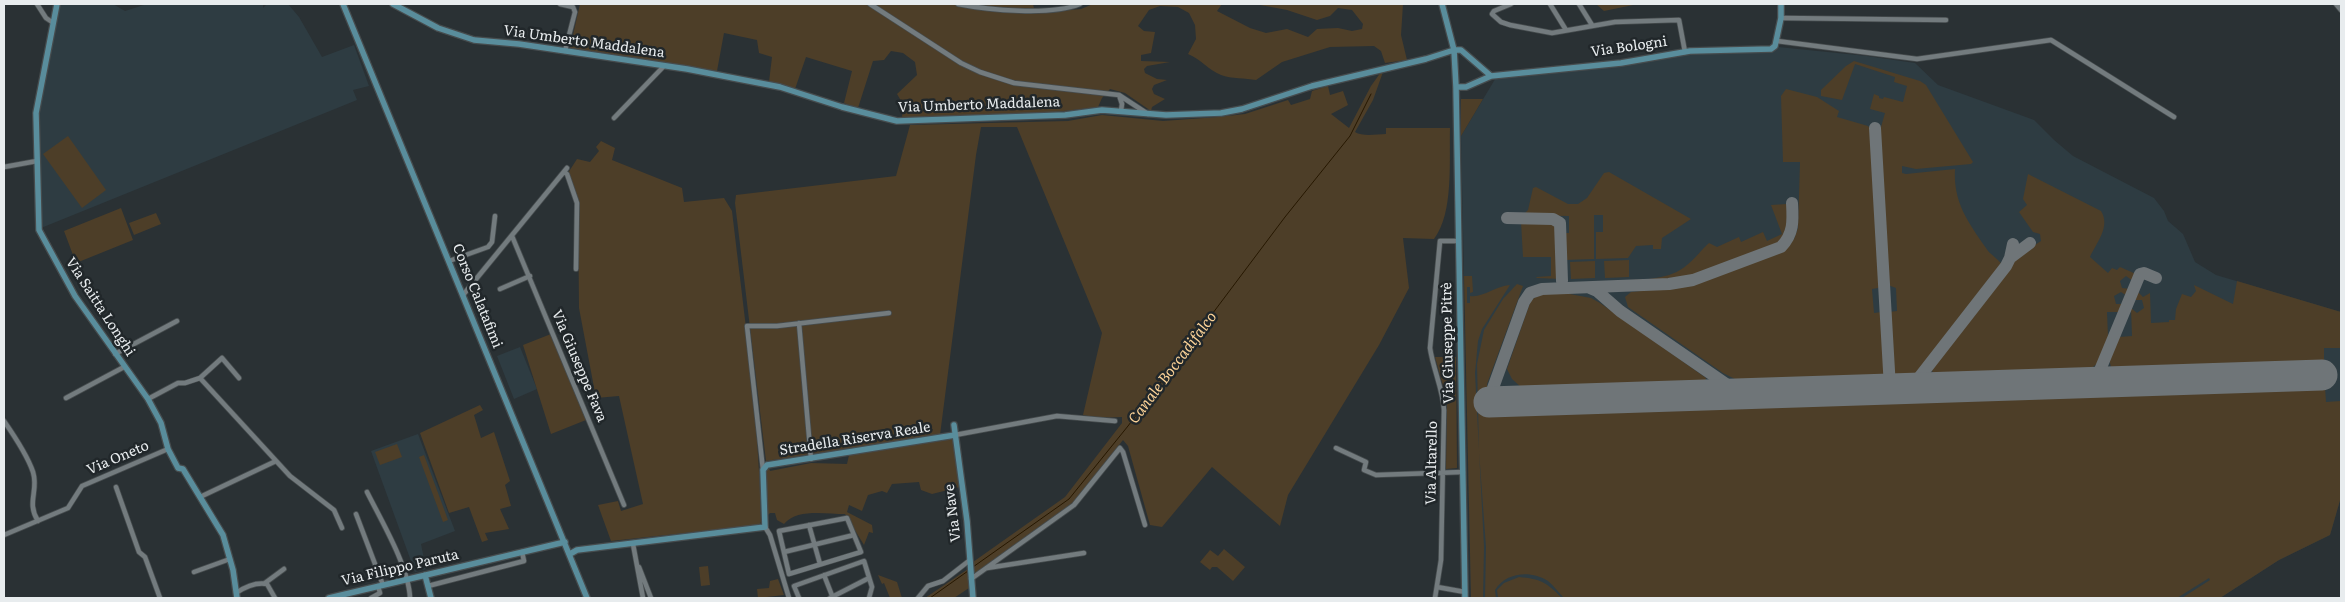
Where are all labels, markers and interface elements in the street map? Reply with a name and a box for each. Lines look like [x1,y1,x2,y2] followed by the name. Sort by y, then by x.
[502,22,666,62] street label: Via Umberto Maddalena
[1590,33,1668,61] street label: Via Bologni
[898,94,1060,116] street label: Via Umberto Maddalena
[448,241,506,351] street label: Corso Calatafimi
[62,254,138,360] street label: Via Saitta Longhi
[1439,282,1457,404] street label: Via Giuseppe Pitrè
[548,307,610,425] street label: Via Giuseppe Fava
[1125,309,1221,427] water label: Canale Boccadifalco
[778,419,932,459] street label: Stradella Riserva Reale
[1423,421,1441,505] street label: Via Altarello
[84,437,152,479] street label: Via Oneto
[941,483,965,543] street label: Via Nave
[340,546,460,590] street label: Via Filippo Paruta

